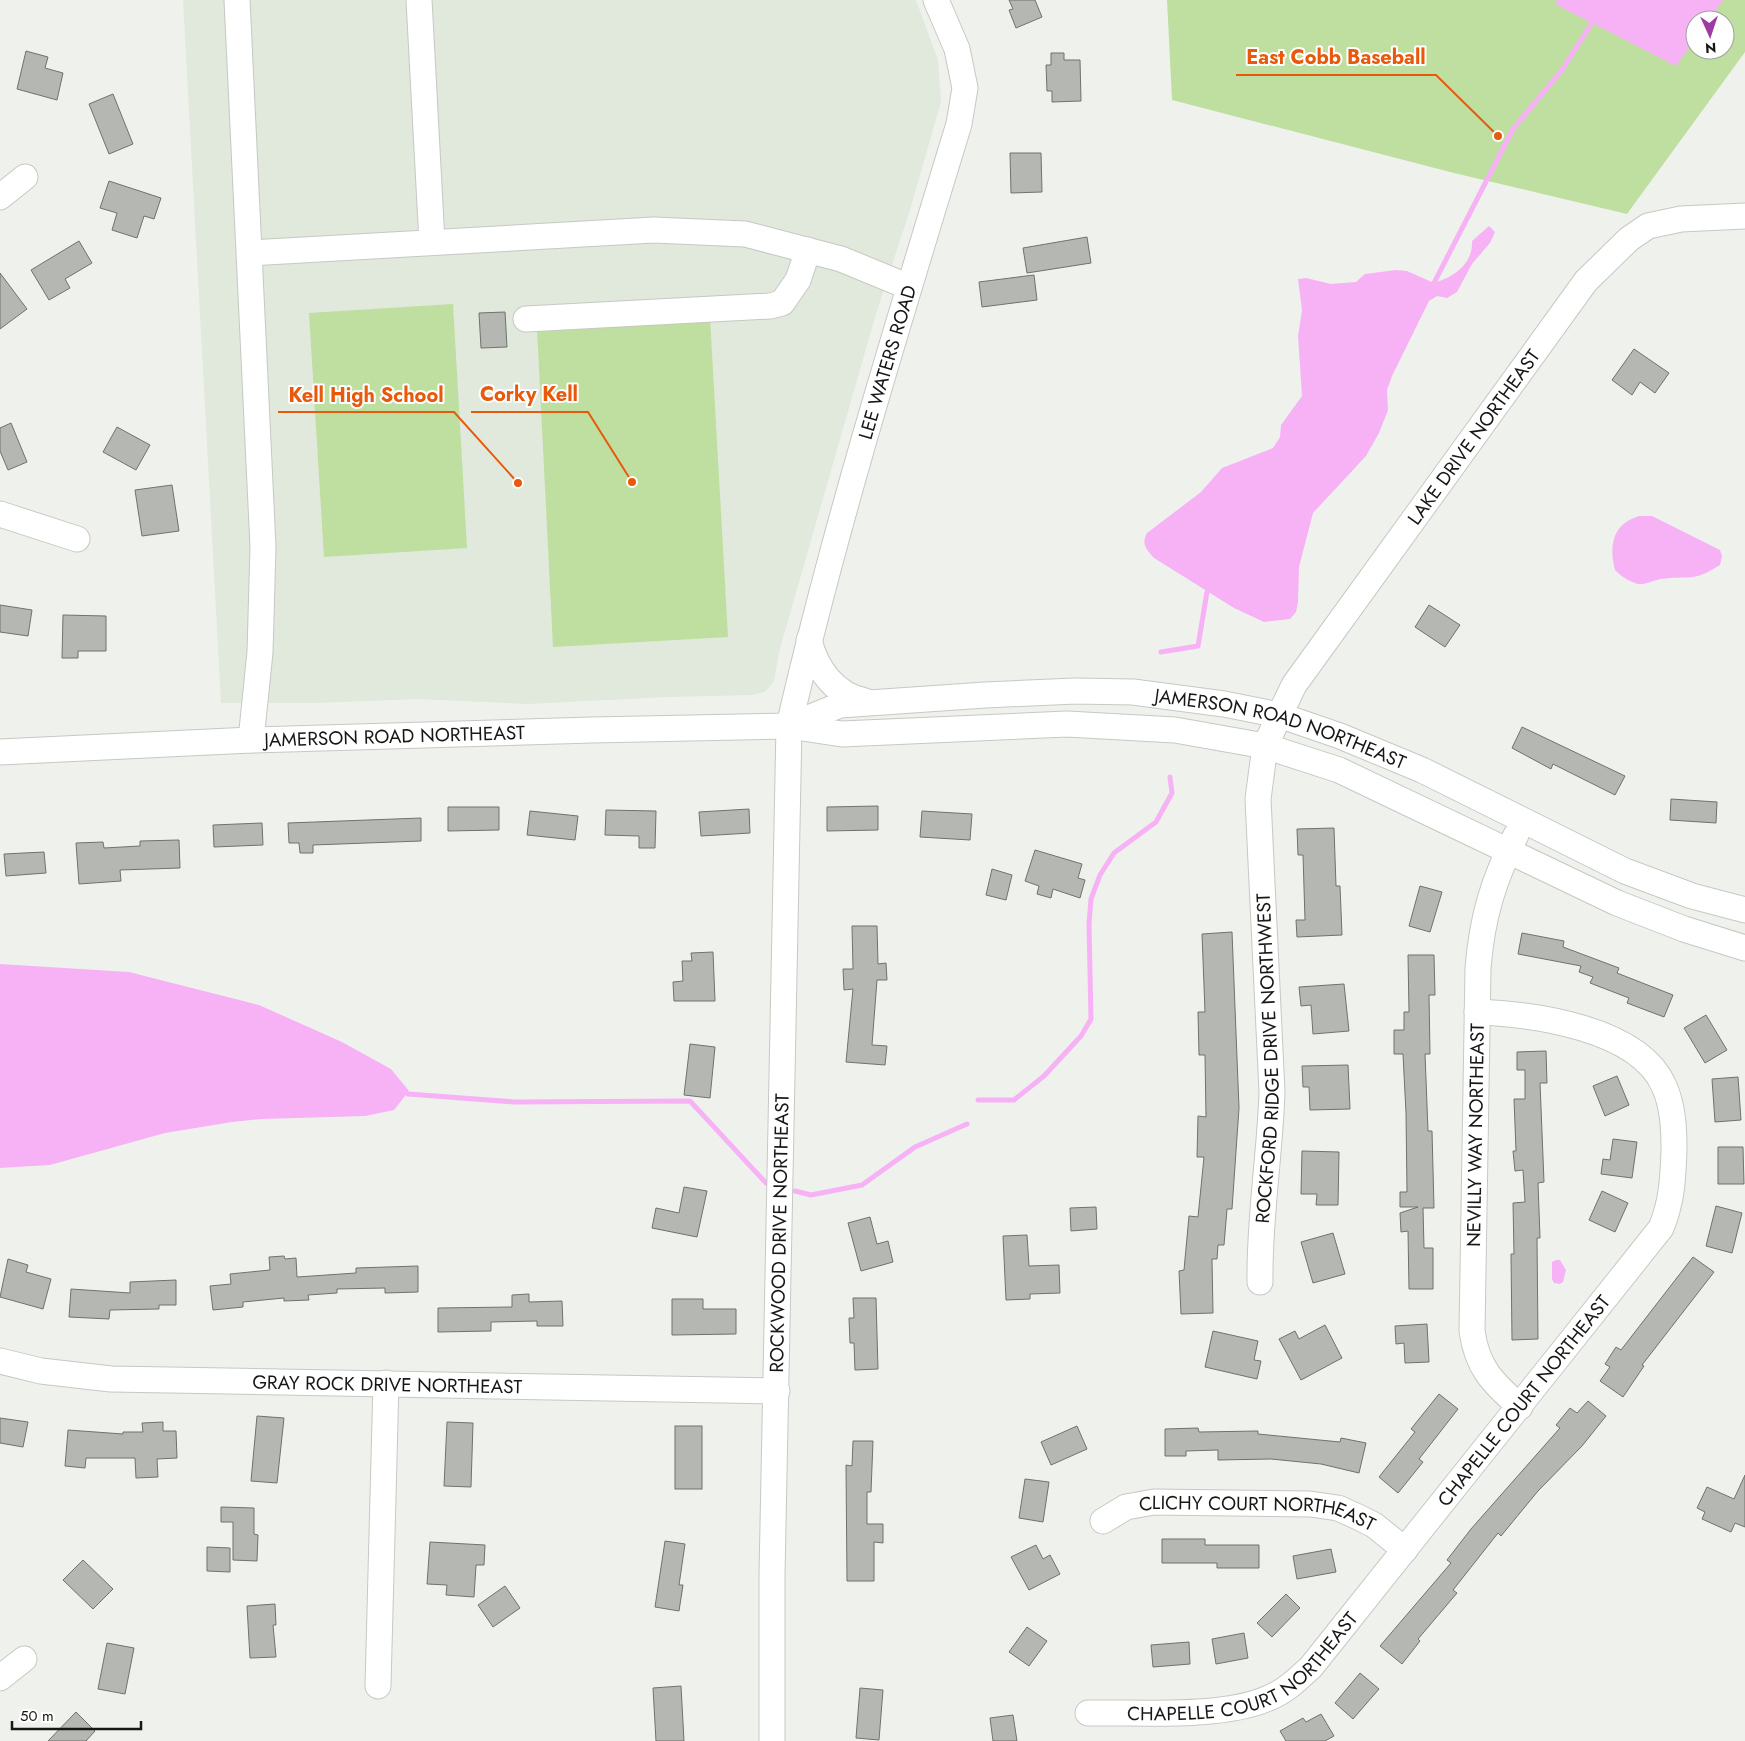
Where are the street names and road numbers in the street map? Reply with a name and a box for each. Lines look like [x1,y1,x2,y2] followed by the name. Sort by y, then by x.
[852,282,923,443] street label: LEE WATERS ROAD
[1401,344,1546,530] street label: LAKE DRIVE NORTHEAST
[1150,682,1410,776] street label: JAMERSON ROAD NORTHEAST
[261,719,526,754] street label: JAMERSON ROAD NORTHEAST
[1249,893,1286,1224] street label: ROCKFORD RIDGE DRIVE NORTHWEST
[1460,1023,1491,1247] street label: NEVILLY WAY NORTHEAST
[763,1093,796,1373] street label: ROCKWOOD DRIVE NORTHEAST
[1431,1289,1617,1512] street label: CHAPELLE COURT NORTHEAST
[252,1369,523,1400] street label: GRAY ROCK DRIVE NORTHEAST
[1137,1489,1380,1538] street label: CLICHY COURT NORTHEAST
[1127,1606,1364,1727] street label: CHAPELLE COURT NORTHEAST

